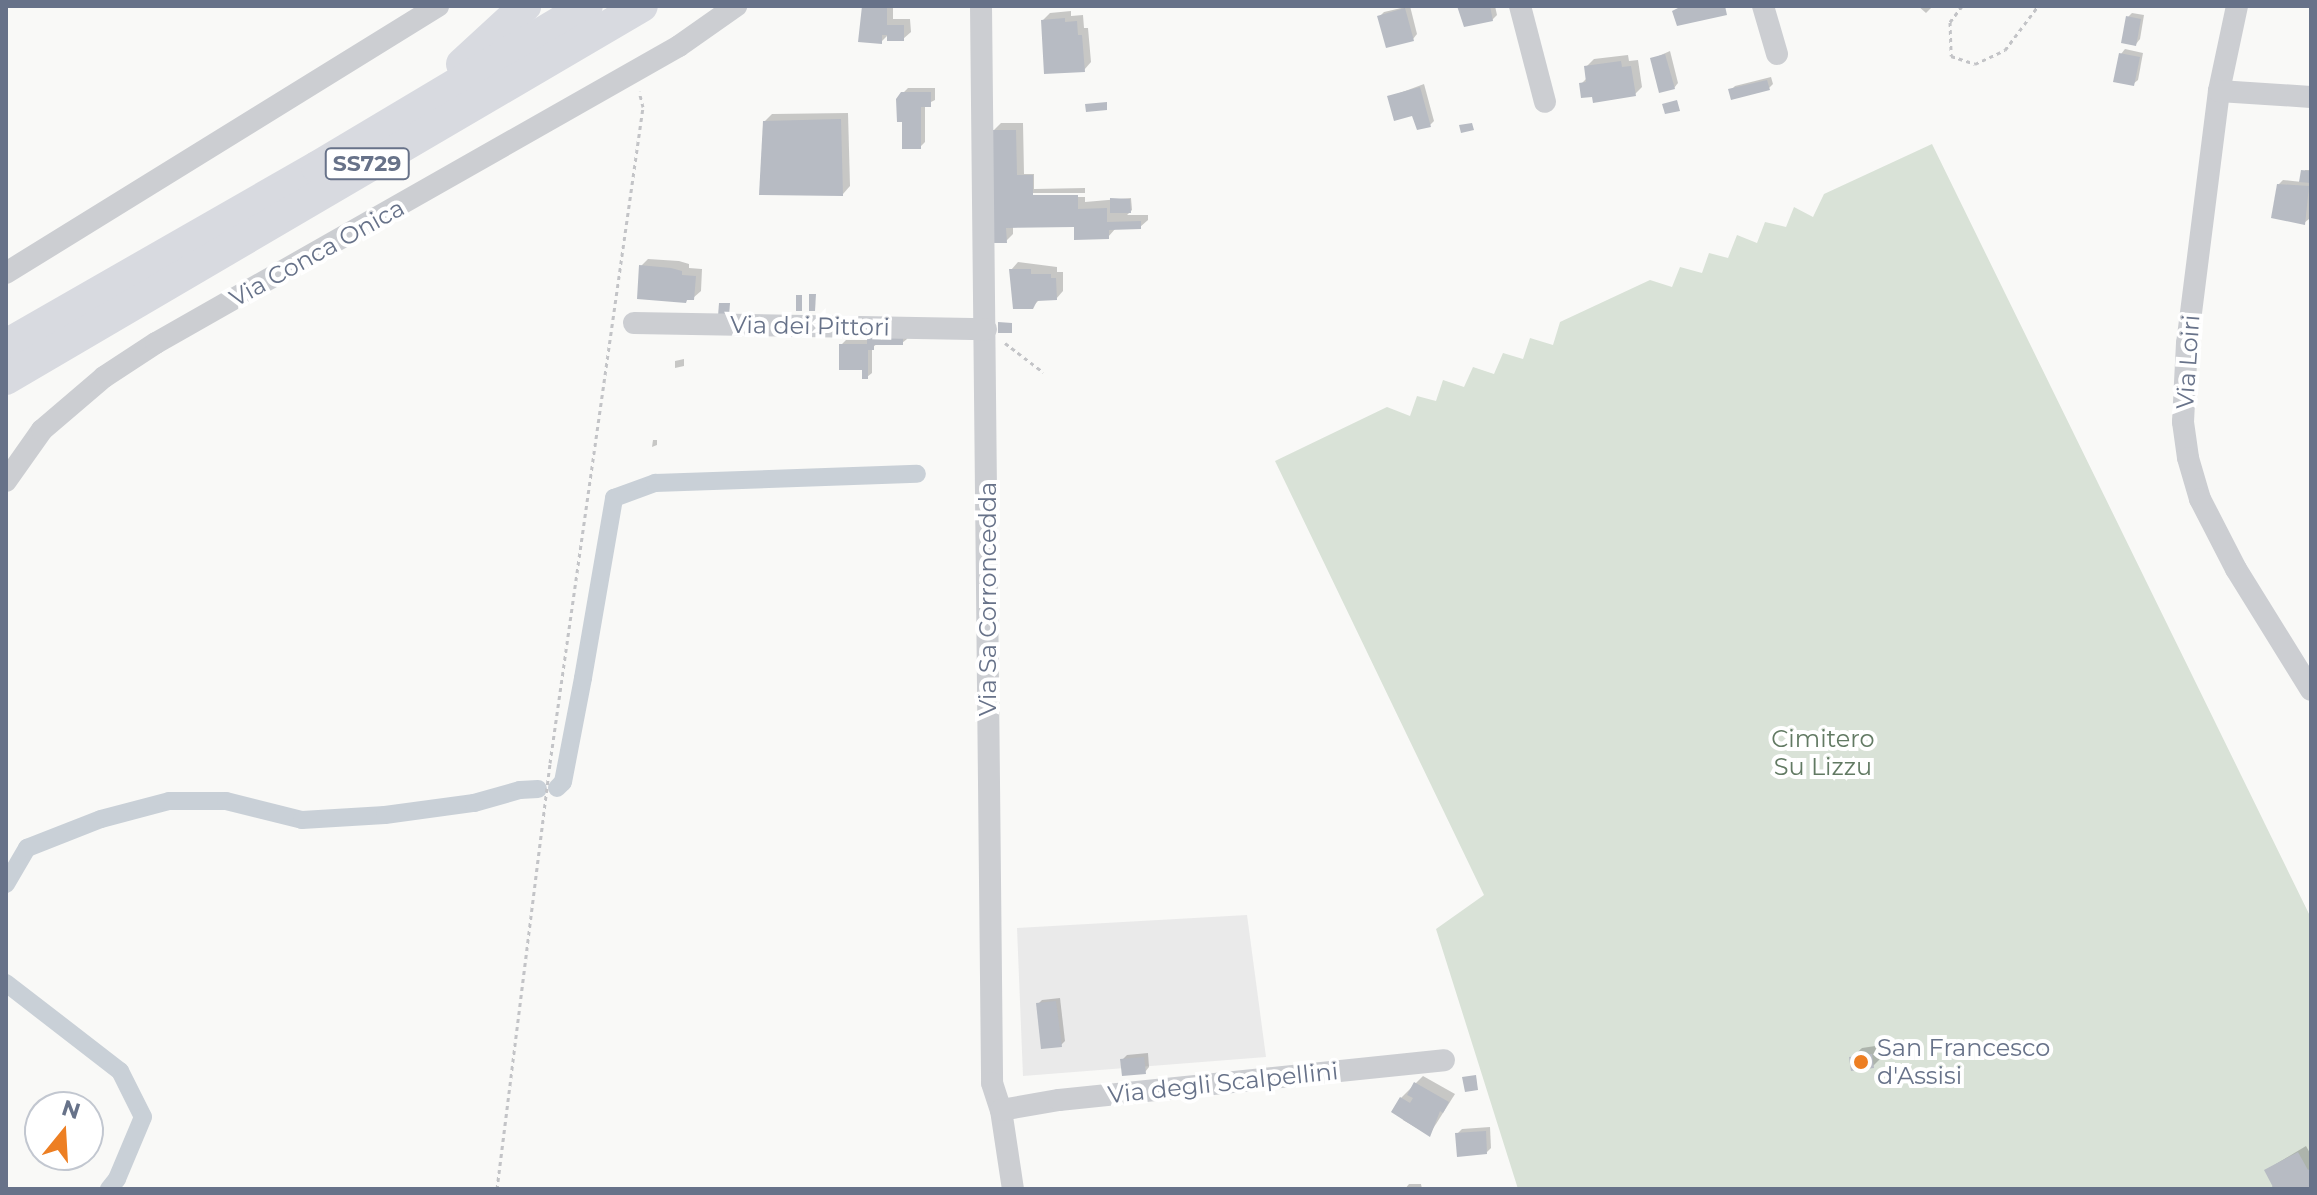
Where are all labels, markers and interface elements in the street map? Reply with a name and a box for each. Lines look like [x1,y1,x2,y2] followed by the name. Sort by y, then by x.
[323,146,411,182] road number: SS729
[225,193,409,313] street label: Via Conca Onica
[730,310,890,342] street label: Via dei Pittori
[2170,314,2206,410] street label: Via Loiri
[974,482,1002,716] street label: Via Sa Corroncedda
[1771,725,1875,781] park label: Cimitero Su Lizzu
[1877,1034,2050,1090] place label: San Francesco d'Assisi
[1852,1053,1870,1071] marker: San Francesco d'Assisi
[1106,1057,1340,1109] street label: Via degli Scalpellini
[24,1091,104,1171] north arrow
[58,1094,84,1125] text: N

